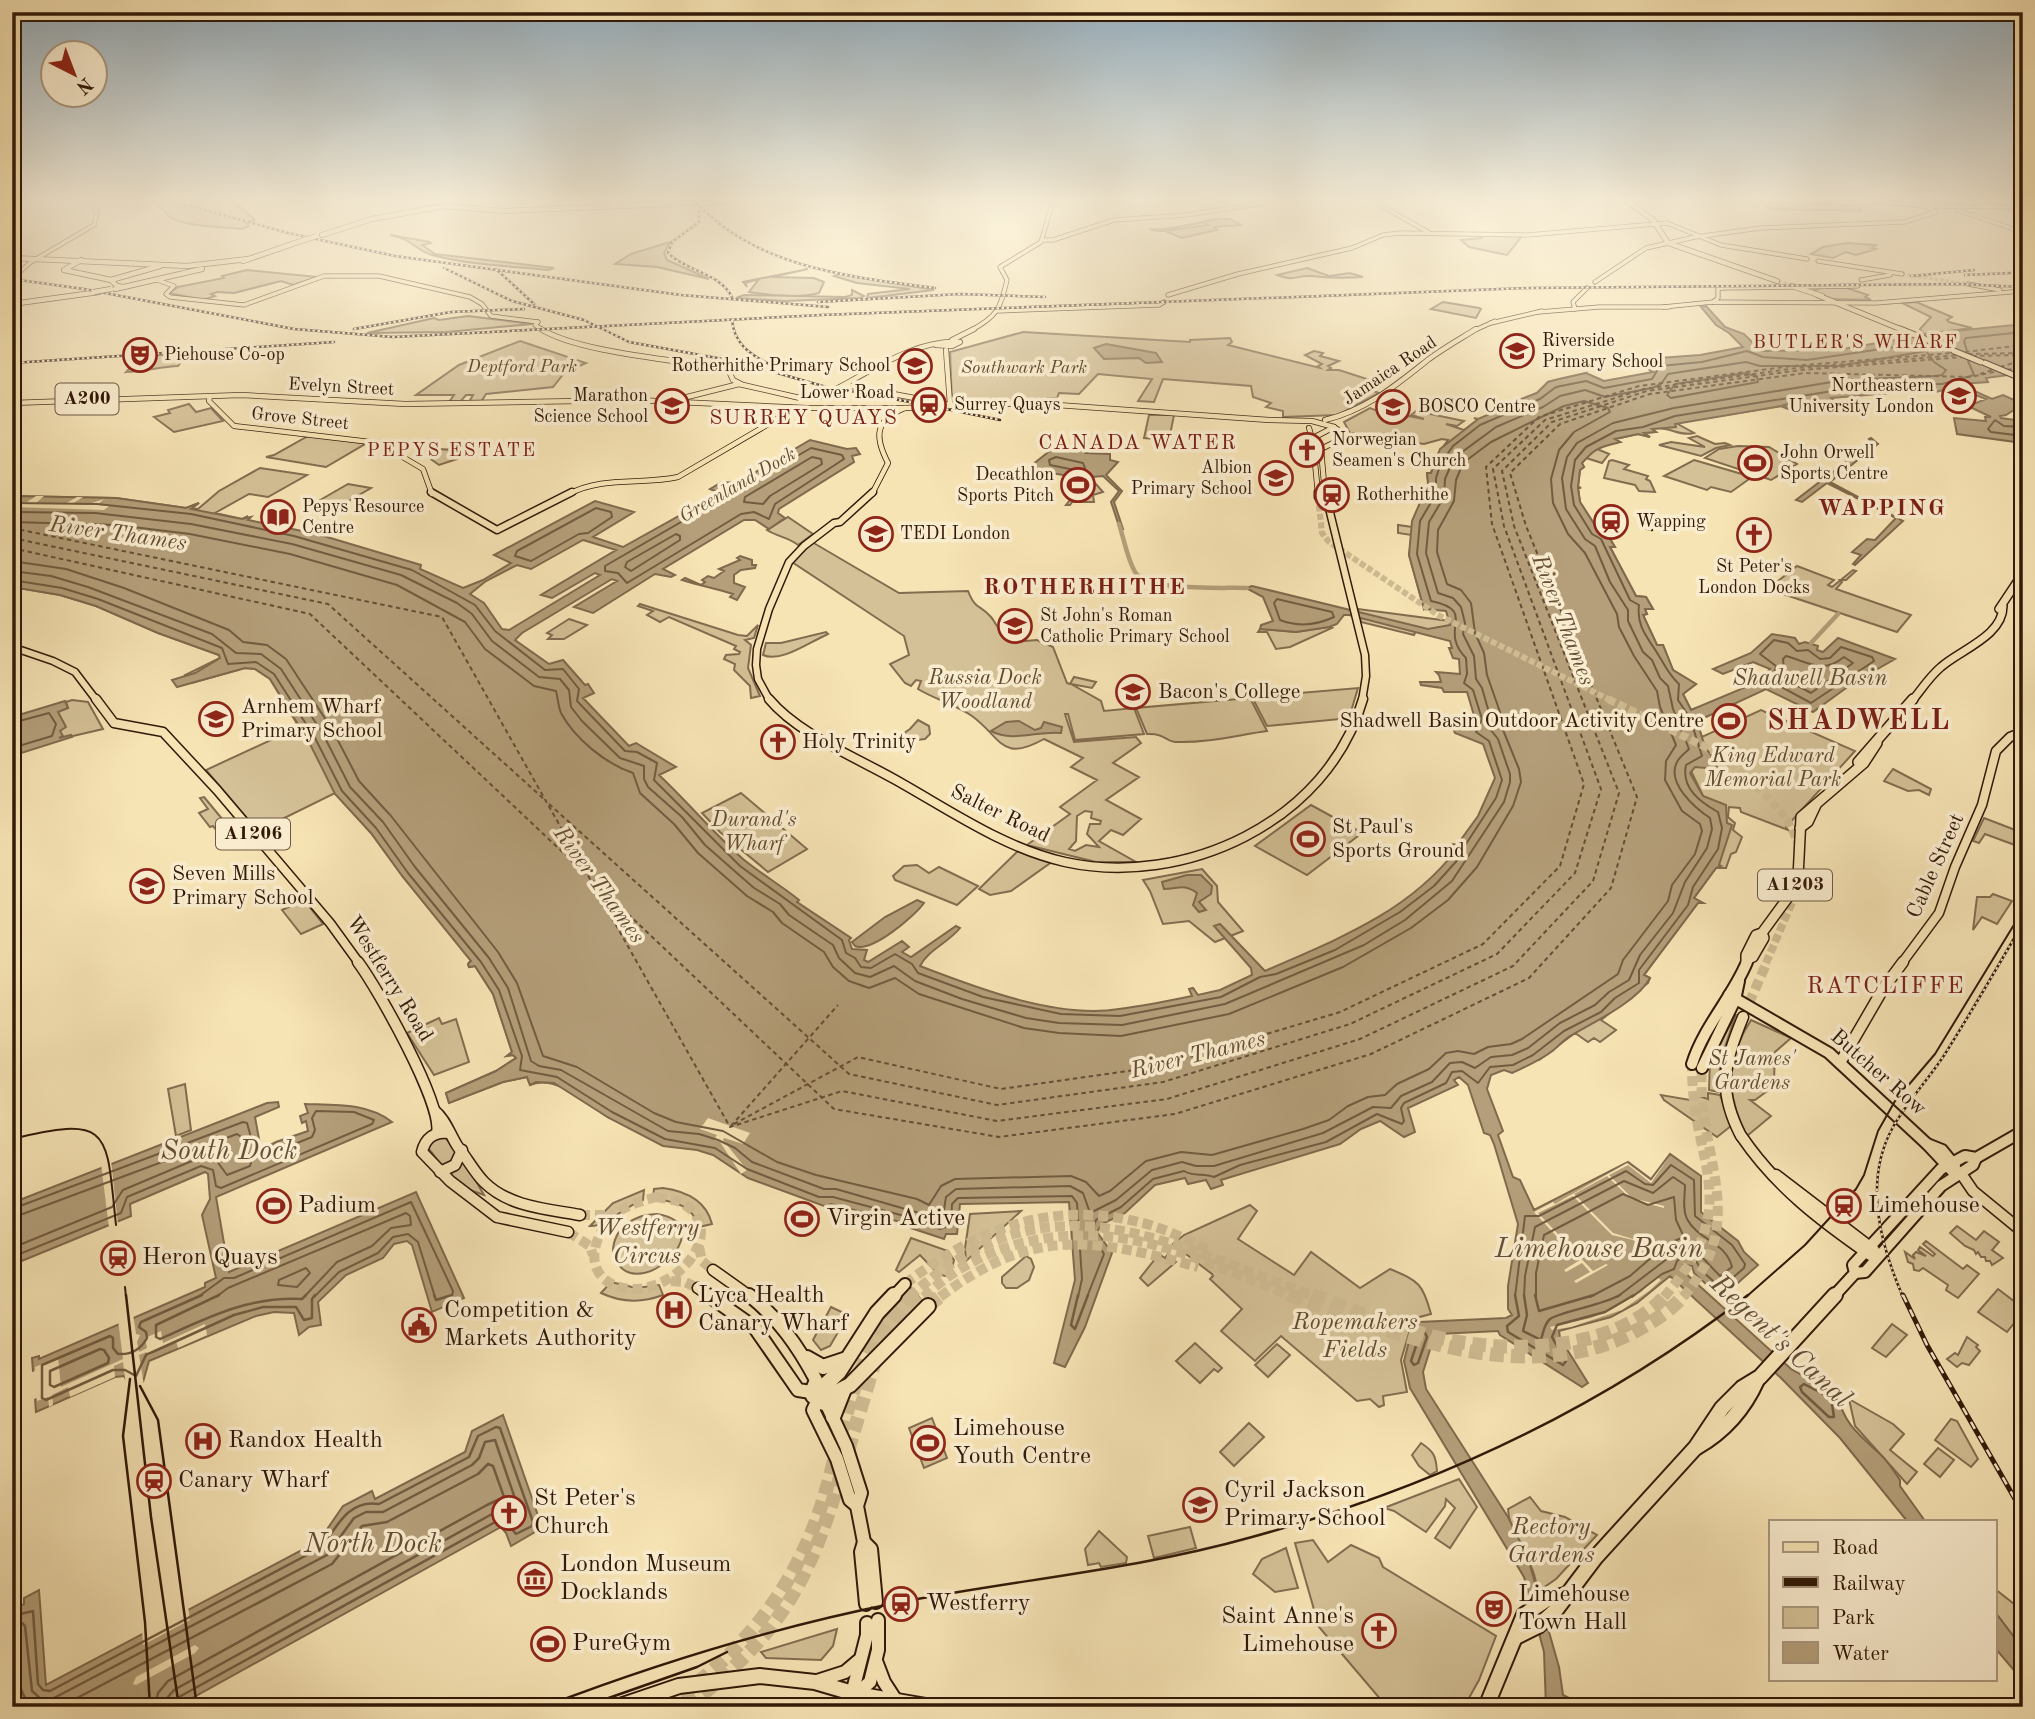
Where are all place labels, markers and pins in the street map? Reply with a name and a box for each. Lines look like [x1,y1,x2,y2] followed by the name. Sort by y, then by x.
[1498,332,1536,370] school or university icon: Riverside Primary School
[1542,332,1663,371] place label: Riverside Primary School
[121,336,159,374] theatre icon: Piehouse Co-op
[164,346,285,364] place label: Piehouse Co-op
[896,347,934,385] school or university icon: Rotherhithe Primary School
[671,357,890,375] place label: Rotherhithe Primary School
[1789,377,1934,416] place label: Northeastern University London
[1940,377,1978,415] school or university icon: Northeastern University London
[910,386,948,424] station icon: Surrey Quays
[533,387,648,426] place label: Marathon Science School
[653,387,691,425] school or university icon: Marathon Science School
[1374,388,1412,426] school or university icon: BOSCO Centre
[954,396,1061,414] place label: Surrey Quays
[1418,398,1536,416] place label: BOSCO Centre
[1288,431,1326,469] church icon: Norwegian Seamen's Church
[1332,431,1466,470] place label: Norwegian Seamen's Church
[1736,444,1774,482] sports icon: John Orwell Sports Centre
[1780,444,1888,483] place label: John Orwell Sports Centre
[1131,459,1252,498] place label: Albion Primary School
[1257,459,1295,497] school or university icon: Albion Primary School
[957,466,1054,505] place label: Decathlon Sports Pitch
[1059,466,1097,504] sports icon: Decathlon Sports Pitch
[1313,476,1351,514] station icon: Rotherhithe
[1356,486,1449,504] place label: Rotherhithe
[259,498,297,536] library icon: Pepys Resource Centre
[302,498,424,537] place label: Pepys Resource Centre
[1592,503,1630,541] station icon: Wapping
[1636,513,1706,531] place label: Wapping
[857,515,895,553] school or university icon: TEDI London
[1735,516,1773,554] church icon: St Peter's London Docks
[900,525,1010,543] place label: TEDI London
[1698,558,1810,597] place label: St Peter's London Docks
[996,607,1034,645] school or university icon: St John's Roman Catholic Primary School
[1040,607,1230,646] place label: St John's Roman Catholic Primary School
[1114,673,1152,711] school or university icon: Bacon's College
[1158,682,1300,703] place label: Bacon's College
[241,697,383,742] place label: Arnhem Wharf Primary School
[197,700,235,738] school or university icon: Arnhem Wharf Primary School
[1710,702,1748,740] sports icon: Shadwell Basin Outdoor Activity Centre
[1340,711,1704,732] place label: Shadwell Basin Outdoor Activity Centre
[759,723,797,761] church icon: Holy Trinity
[802,732,916,753] place label: Holy Trinity
[1332,817,1465,862] place label: St Paul's Sports Ground
[1289,820,1327,858] sports icon: St Paul's Sports Ground
[172,864,314,909] place label: Seven Mills Primary School
[128,867,166,905] school or university icon: Seven Mills Primary School
[255,1187,293,1225] sports icon: Padium
[1825,1187,1863,1225] station icon: Limehouse
[298,1194,376,1218] place label: Padium
[1868,1194,1980,1218] place label: Limehouse
[783,1200,821,1238] sports icon: Virgin Active
[826,1207,965,1231] place label: Virgin Active
[99,1239,137,1277] station icon: Heron Quays
[142,1246,278,1270] place label: Heron Quays
[698,1284,849,1336] place label: Lyca Health Canary Wharf
[655,1291,693,1329] hospital icon: Lyca Health Canary Wharf
[444,1299,637,1351] place label: Competition & Markets Authority
[400,1306,438,1344] public building icon: Competition & Markets Authority
[953,1417,1091,1469] place label: Limehouse Youth Centre
[184,1422,222,1460] hospital icon: Randox Health
[909,1424,947,1462] sports icon: Limehouse Youth Centre
[228,1429,383,1453] place label: Randox Health
[135,1462,173,1500] station icon: Canary Wharf
[178,1469,329,1493] place label: Canary Wharf
[1224,1479,1386,1531] place label: Cyril Jackson Primary School
[1181,1486,1219,1524] school or university icon: Cyril Jackson Primary School
[534,1487,636,1539] place label: St Peter's Church
[490,1494,528,1532] church icon: St Peter's Church
[560,1553,731,1605] place label: London Museum Docklands
[516,1560,554,1598] museum icon: London Museum Docklands
[1518,1583,1630,1635] place label: Limehouse Town Hall
[882,1585,920,1623] station icon: Westferry
[1475,1590,1513,1628] theatre icon: Limehouse Town Hall
[926,1592,1031,1616] place label: Westferry
[1221,1605,1354,1657] place label: Saint Anne's Limehouse
[1360,1612,1398,1650] church icon: Saint Anne's Limehouse
[529,1625,567,1663] sports icon: PureGym
[572,1632,671,1656] place label: PureGym

